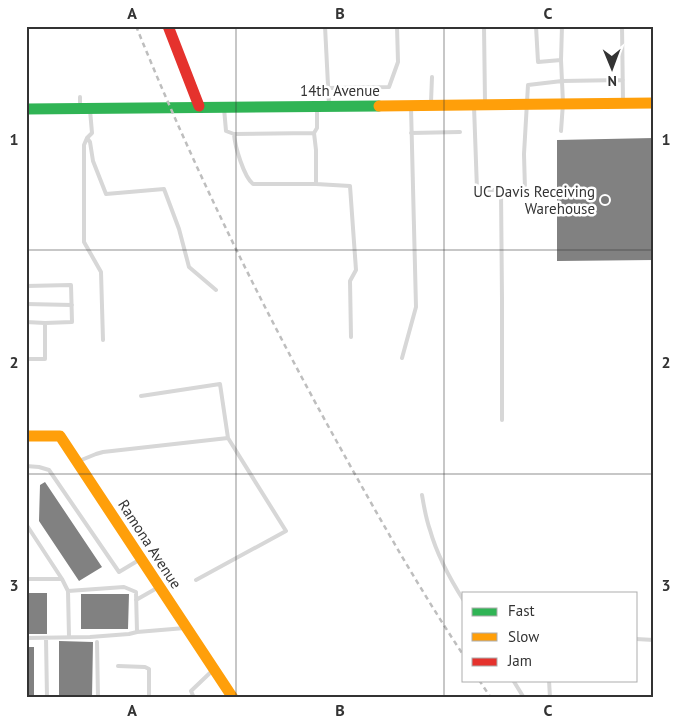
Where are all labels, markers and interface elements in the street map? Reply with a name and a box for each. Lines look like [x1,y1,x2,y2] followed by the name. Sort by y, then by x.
[127,3,137,23] text: A
[335,3,345,23] text: B
[544,3,553,23] text: C
[588,42,638,92] north arrow
[607,72,617,90] text: N
[300,81,380,100] street label: 14th Avenue
[9,129,19,149] text: 1
[661,129,671,149] text: 1
[473,182,595,218] place label: UC Davis Receiving Warehouse
[599,194,611,206] marker: UC Davis Receiving Warehouse
[9,352,19,372] text: 2
[661,352,671,372] text: 2
[114,496,186,592] street label: Ramona Avenue
[9,575,19,595] text: 3
[661,575,671,595] text: 3
[462,592,638,682] legend
[508,601,535,620] text: Fast
[508,627,539,646] text: Slow
[507,651,532,670] text: Jam
[127,700,137,720] text: A
[335,700,345,720] text: B
[544,700,553,720] text: C

